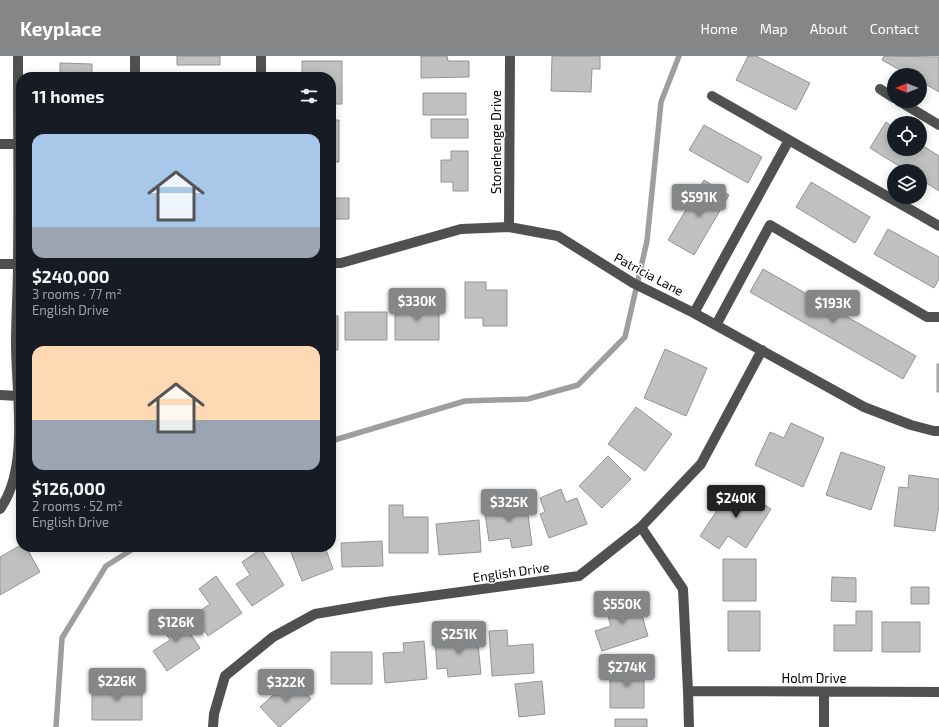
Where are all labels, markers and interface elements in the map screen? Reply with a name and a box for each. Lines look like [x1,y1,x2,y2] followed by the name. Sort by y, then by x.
[20,17,102,40] text: Keyplace
[701,20,738,37] text: Home
[760,20,788,37] text: Map
[810,20,848,37] text: About
[870,20,919,37] text: Contact
[887,68,927,108] north arrow
[887,68,927,204] map controls
[298,85,320,107] icon: filters
[32,86,104,106] text: 11 homes
[488,90,504,194] street label: Stonehenge Drive
[887,116,927,156] button: locate
[140,160,212,232] icon: home
[887,164,927,204] button: layers
[671,184,727,218] pin: $591K
[681,189,717,205] text: $591K
[612,249,686,299] street label: Patricia Lane
[32,266,110,286] text: $240,000
[32,286,122,302] text: 3 rooms · 77 m²
[389,288,445,322] pin: $330K
[805,290,861,324] pin: $193K
[398,293,436,309] text: $330K
[815,295,851,311] text: $193K
[32,302,109,318] text: English Drive
[140,372,212,444] icon: home
[32,478,105,498] text: $126,000
[708,485,764,519] pin: $240K
[481,489,537,523] pin: $325K
[716,490,756,506] text: $240K
[490,494,528,510] text: $325K
[32,498,123,514] text: 2 rooms · 52 m²
[32,514,109,530] text: English Drive
[472,559,550,585] street label: English Drive
[594,591,650,625] pin: $550K
[603,596,641,612] text: $550K
[148,609,204,643] pin: $126K
[158,614,194,630] text: $126K
[431,621,487,655] pin: $251K
[441,626,477,642] text: $251K
[599,654,655,688] pin: $274K
[608,659,646,675] text: $274K
[89,668,145,702] pin: $226K
[258,669,314,703] pin: $322K
[781,670,847,686] street label: Holm Drive
[98,673,136,689] text: $226K
[267,674,305,690] text: $322K

